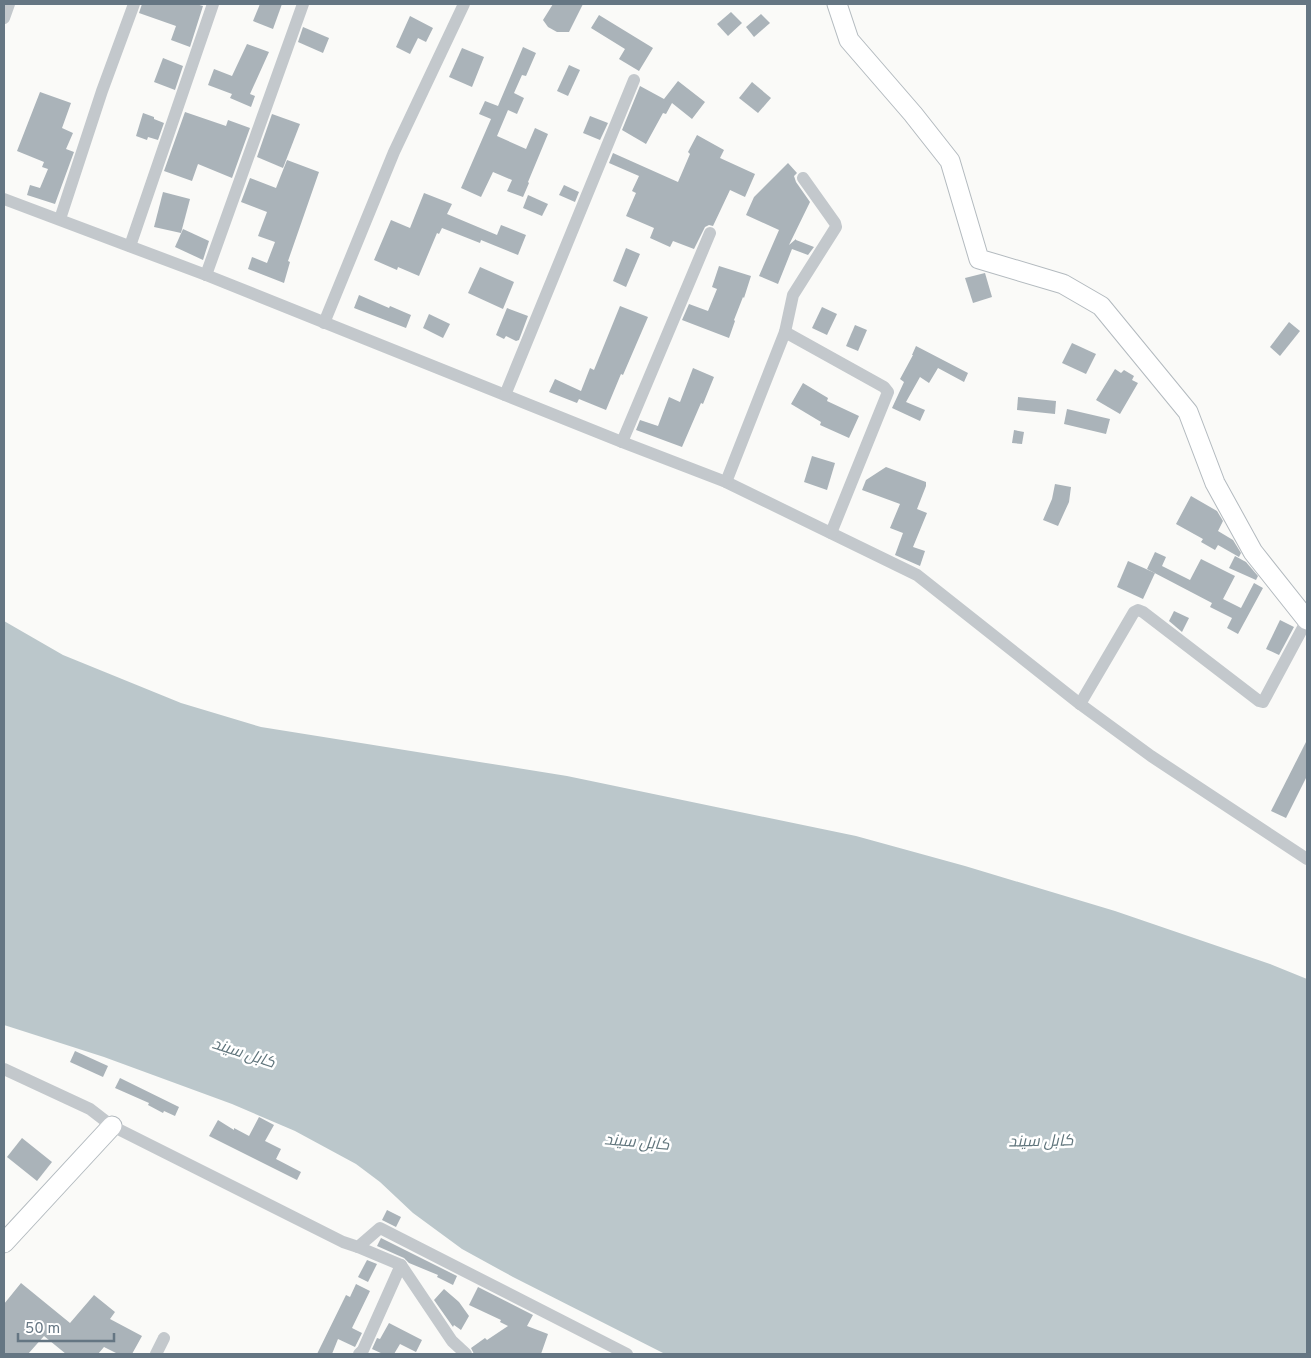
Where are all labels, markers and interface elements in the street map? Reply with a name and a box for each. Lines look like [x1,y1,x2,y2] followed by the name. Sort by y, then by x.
[209,1034,277,1073] water label: کابل سيند
[604,1130,670,1156] water label: کابل سيند
[1008,1131,1074,1153] water label: کابل سيند
[18,1310,114,1342] scale bar
[25,1320,60,1339] text: 50 m

